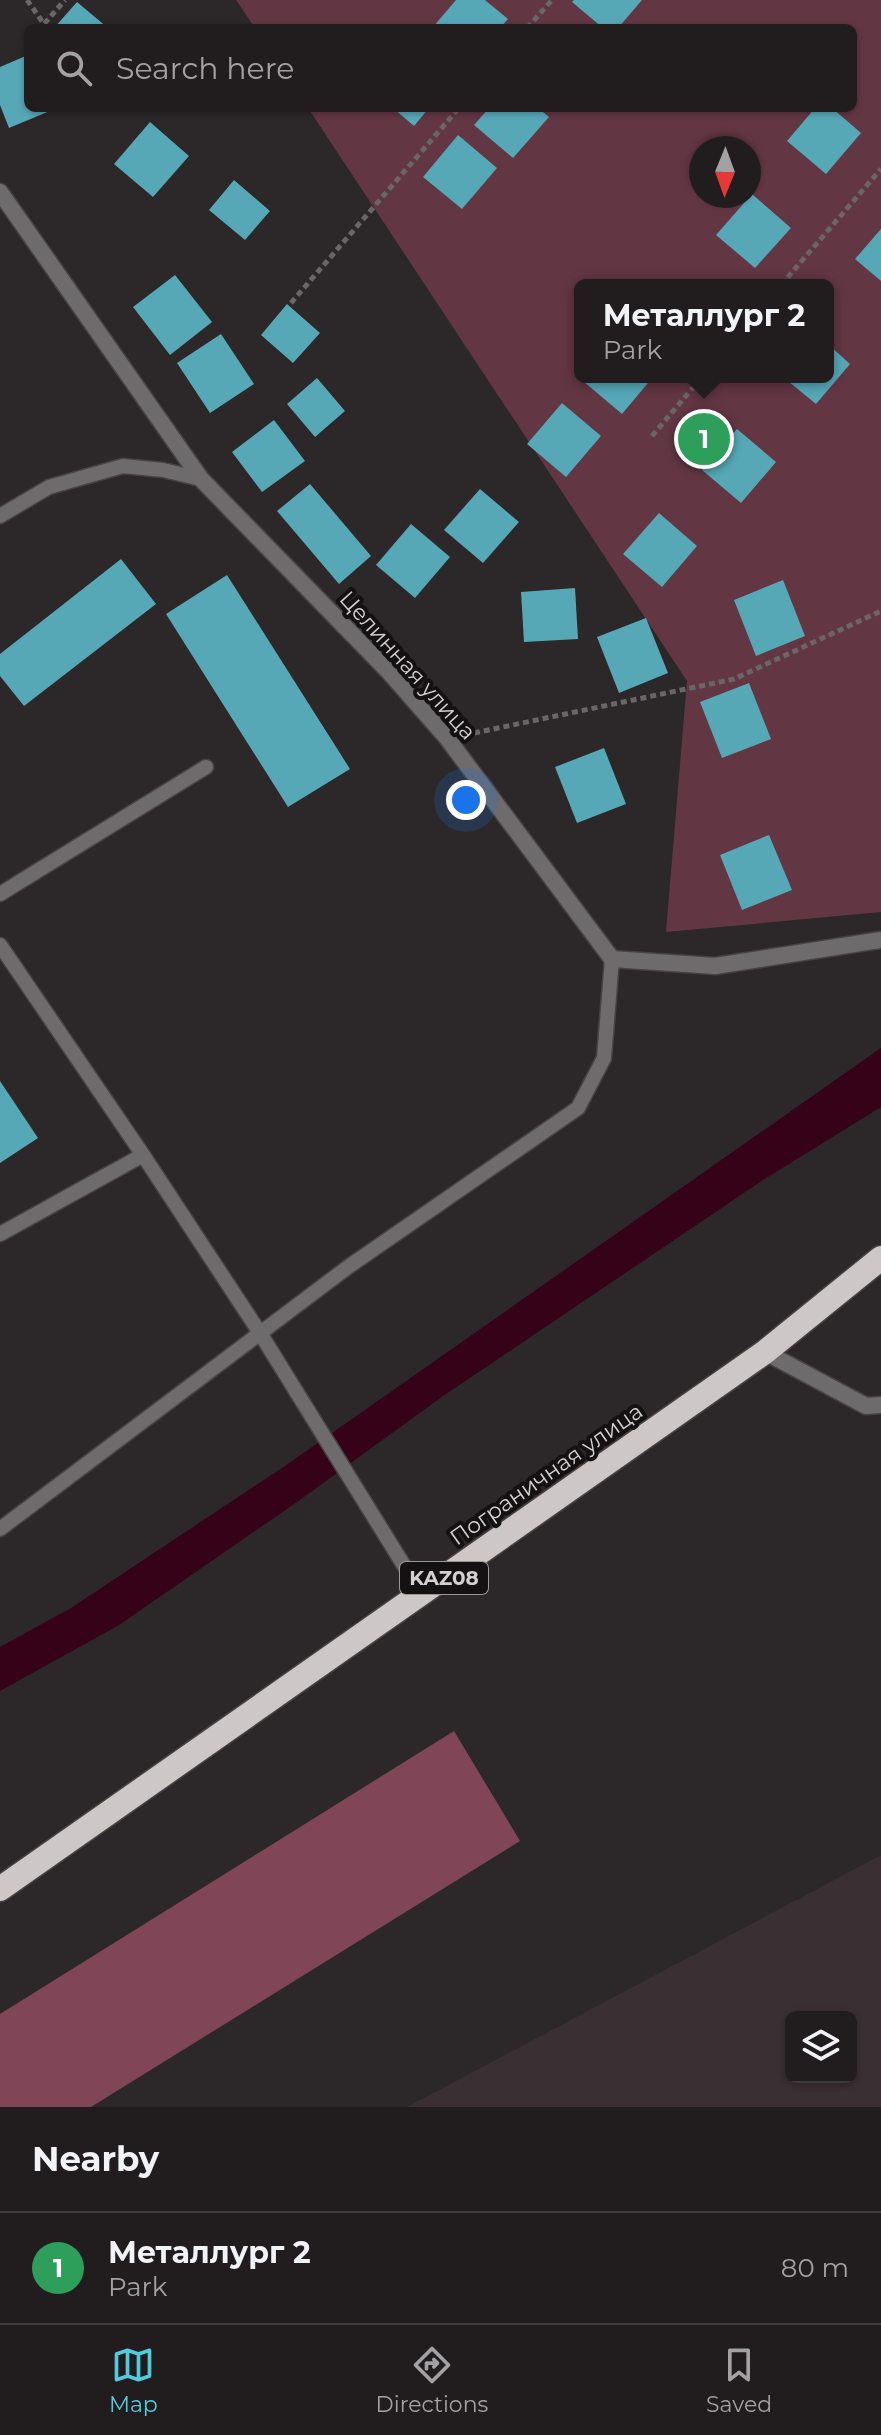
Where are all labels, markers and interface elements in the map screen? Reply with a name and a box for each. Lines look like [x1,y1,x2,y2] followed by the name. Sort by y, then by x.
[24,24,857,112] search box
[52,46,96,90] icon: search
[116,50,294,87] text: Search here
[689,136,761,208] north arrow
[574,279,834,383] popup
[603,297,805,334] text: Металлург 2
[603,334,662,366] text: Park
[678,409,730,469] pin: 1
[334,585,481,745] street label: Целинная улица
[446,780,486,820] your location
[445,1398,648,1551] street label: Пограничная улица
[400,1562,488,1594] road number: KAZ08
[785,2011,857,2083] map controls
[785,2011,857,2083] button: layers
[32,2138,159,2180] text: Nearby
[108,2234,311,2271] text: Металлург 2
[53,2252,63,2284] text: 1
[781,2252,849,2284] text: 80 m
[108,2271,167,2303] text: Park
[109,2343,158,2418] tab: Map
[376,2343,488,2418] tab: Directions
[706,2343,772,2418] tab: Saved

